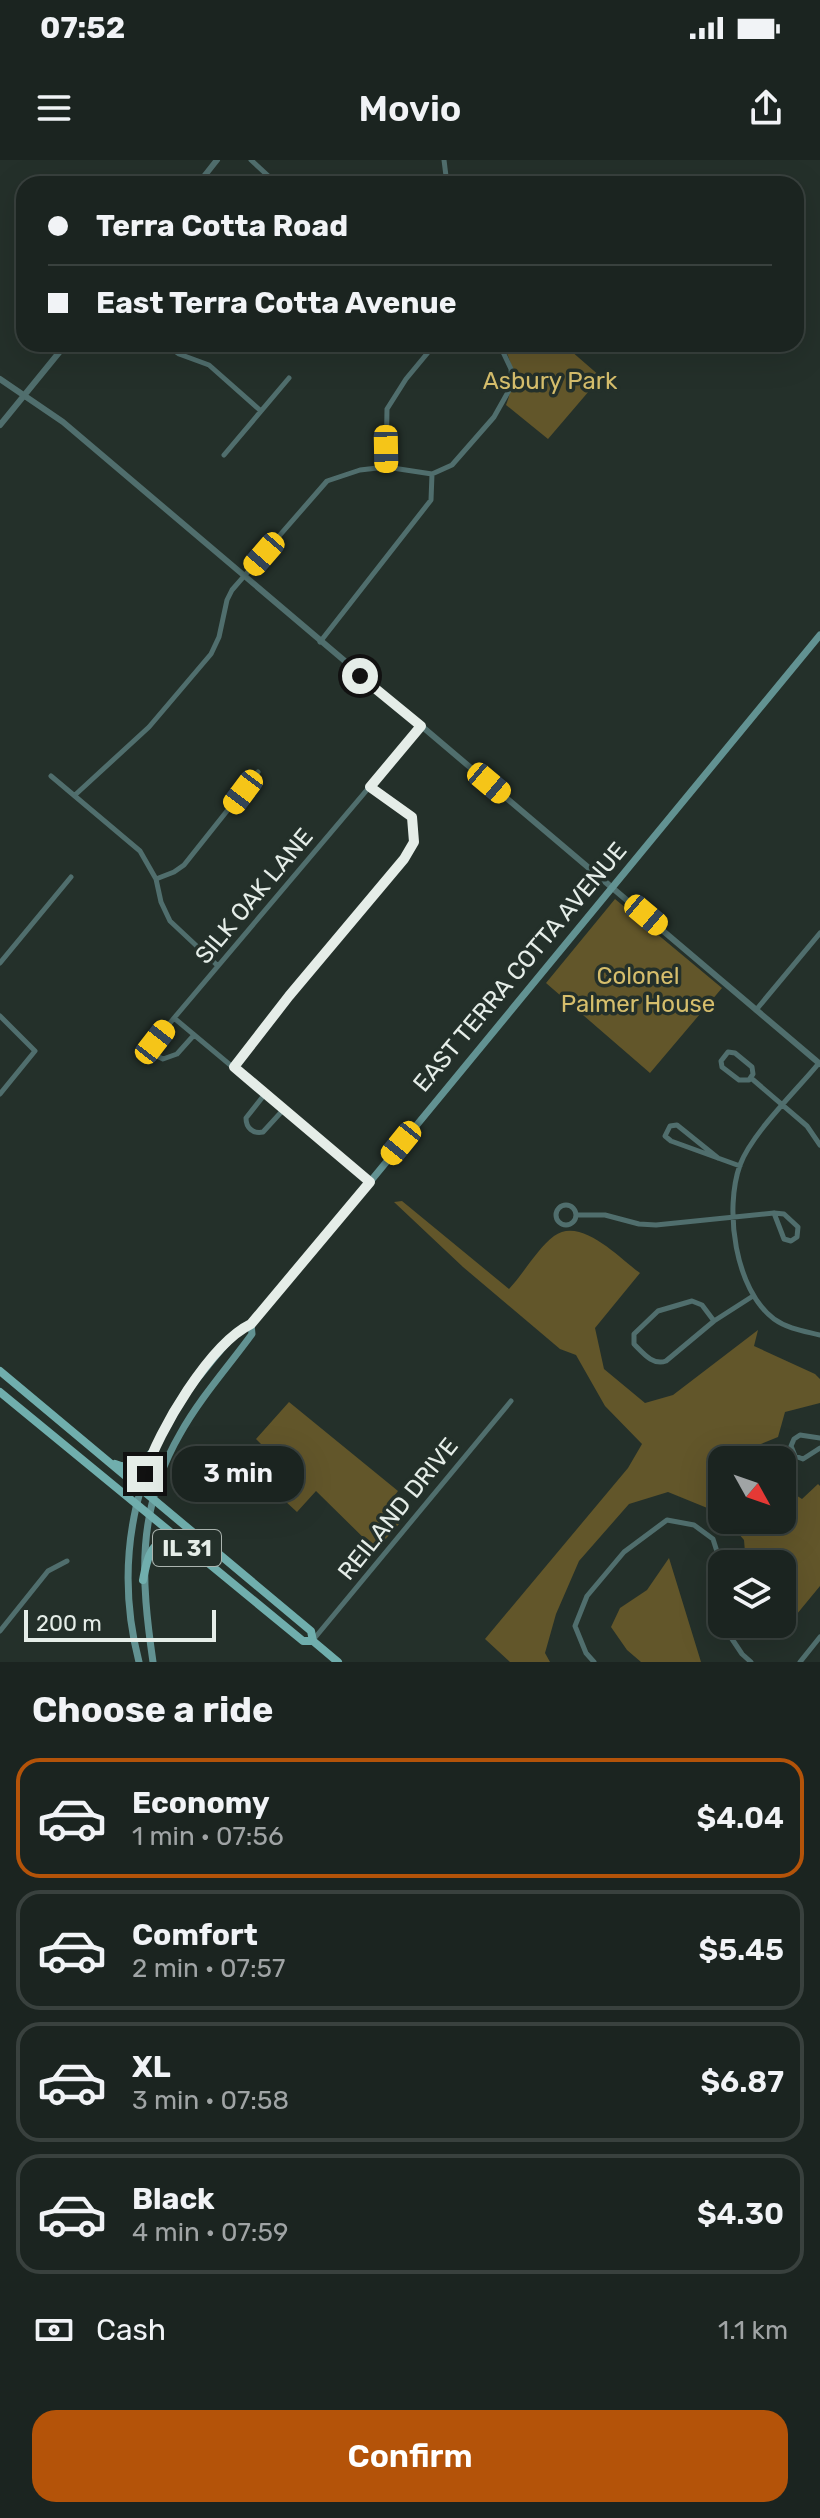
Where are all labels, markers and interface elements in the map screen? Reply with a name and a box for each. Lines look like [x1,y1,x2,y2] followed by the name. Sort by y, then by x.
[40,10,125,46] text: 07:52
[32,86,76,130] icon: menu
[744,86,788,130] icon: share
[359,87,461,130] text: Movio
[96,208,348,244] text: Terra Cotta Road
[96,285,457,321] text: East Terra Cotta Avenue
[483,367,618,395] park label: Asbury Park
[374,425,398,473] car
[239,528,289,580] car
[342,658,378,694] route start
[463,758,515,808] car
[219,766,267,818] car
[189,823,319,969] street label: SILK OAK LANE
[407,837,633,1097] street label: EAST TERRA COTTA AVENUE
[620,890,672,940] car
[561,962,715,1018] park label: Colonel Palmer House
[131,1016,179,1068] car
[377,1117,425,1169] car
[332,1432,464,1586] street label: REILAND DRIVE
[173,1446,305,1502] callout: 3 min
[708,1446,796,1534] north arrow
[708,1446,796,1638] map controls
[127,1456,163,1492] route end
[203,1458,273,1489] text: 3 min
[153,1530,221,1566] road number: IL 31
[708,1550,796,1638] button: layers
[24,1606,216,1642] scale bar
[36,1610,102,1637] text: 200 m
[32,1688,273,1731] text: Choose a ride
[36,1782,108,1854] icon: car
[132,1785,270,1821] text: Economy
[697,1800,784,1836] text: $4.04
[132,1821,284,1852] text: 1 min · 07:56
[36,1914,108,1986] icon: car
[132,1917,258,1953] text: Comfort
[699,1932,784,1968] text: $5.45
[132,1953,285,1984] text: 2 min · 07:57
[36,2046,108,2118] icon: car
[132,2049,171,2085] text: XL
[700,2064,784,2100] text: $6.87
[132,2085,289,2116] text: 3 min · 07:58
[36,2178,108,2250] icon: car
[132,2181,215,2217] text: Black
[697,2196,784,2232] text: $4.30
[132,2217,288,2248] text: 4 min · 07:59
[32,2308,76,2352] icon: cash
[96,2312,166,2348] text: Cash
[718,2315,788,2346] text: 1.1 km
[32,2410,788,2502] button: Confirm

